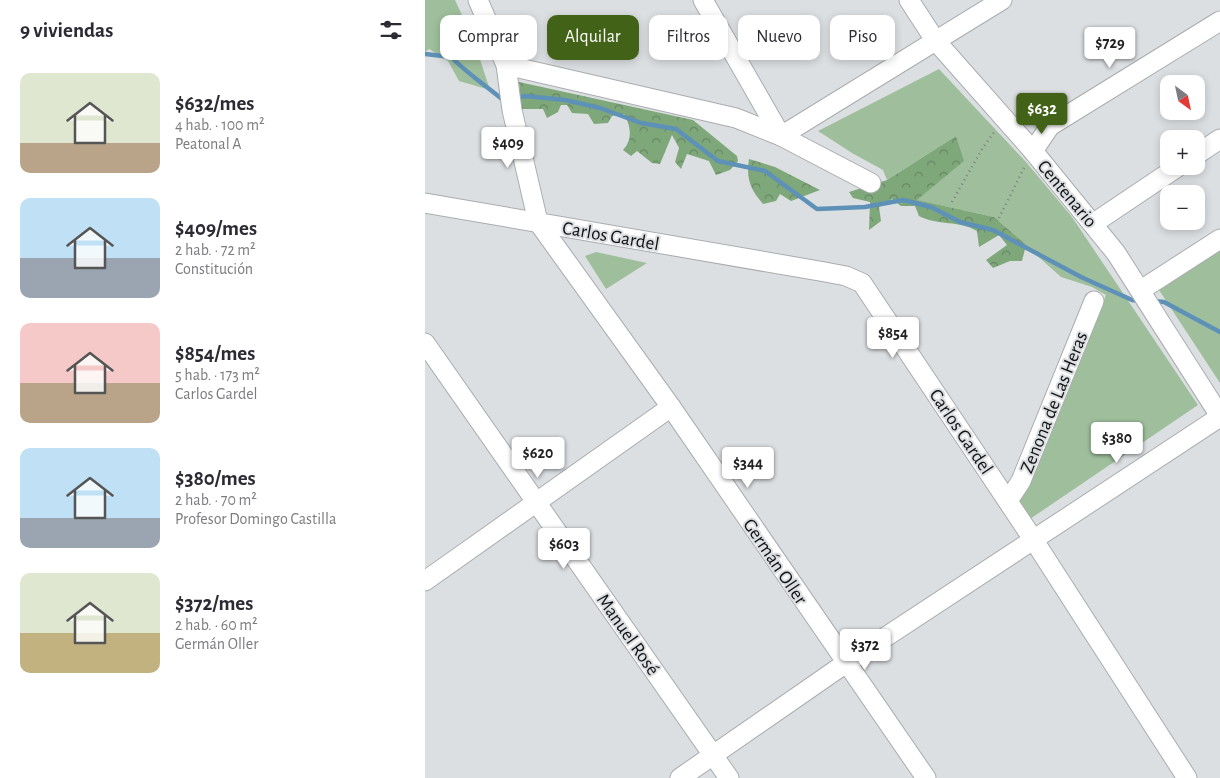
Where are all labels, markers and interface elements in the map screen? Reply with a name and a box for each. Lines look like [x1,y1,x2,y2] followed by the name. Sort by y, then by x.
[440,15,537,60] chip: Comprar
[547,15,639,60] chip: Alquilar
[649,15,728,60] chip: Filtros
[738,15,820,60] chip: Nuevo
[830,15,895,60] chip: Piso
[377,16,405,44] icon: filters
[20,20,113,41] text: 9 viviendas
[1080,27,1140,69] pin: $729
[1095,35,1125,51] text: $729
[1160,75,1205,120] north arrow
[1160,75,1205,230] map controls
[1012,92,1072,135] pin: $632
[60,93,120,153] icon: home
[175,93,254,114] text: $632/mes
[1027,101,1057,117] text: $632
[175,117,265,133] text: 4 hab. · 100 m²
[478,126,538,169] pin: $409
[1160,130,1205,175] button: +
[492,135,524,151] text: $409
[175,136,241,152] text: Peatonal A
[1034,157,1100,231] street label: Centenario
[1160,185,1205,230] button: −
[60,218,120,278] icon: home
[175,218,257,239] text: $409/mes
[561,219,661,254] street label: Carlos Gardel
[175,242,256,258] text: 2 hab. · 72 m²
[175,261,253,277] text: Constitución
[863,316,923,359] pin: $854
[878,325,908,341] text: $854
[1017,329,1091,476] street label: Zenona de Las Heras
[60,343,120,403] icon: home
[175,343,255,364] text: $854/mes
[175,367,260,383] text: 5 hab. · 173 m²
[175,386,258,402] text: Carlos Gardel
[925,386,996,478] street label: Carlos Gardel
[1087,422,1147,464] pin: $380
[1102,430,1132,446] text: $380
[508,436,568,479] pin: $620
[523,445,553,461] text: $620
[718,446,778,489] pin: $344
[733,455,763,471] text: $344
[60,468,120,528] icon: home
[175,468,256,489] text: $380/mes
[175,492,257,508] text: 2 hab. · 70 m²
[175,511,336,527] text: Profesor Domingo Castilla
[739,515,810,608] street label: Germán Oller
[534,528,594,570] pin: $603
[549,536,579,552] text: $603
[593,591,663,679] street label: Manuel Rosé
[60,593,120,653] icon: home
[175,593,253,614] text: $372/mes
[175,617,258,633] text: 2 hab. · 60 m²
[835,628,895,671] pin: $372
[175,636,258,652] text: Germán Oller
[851,637,879,653] text: $372

